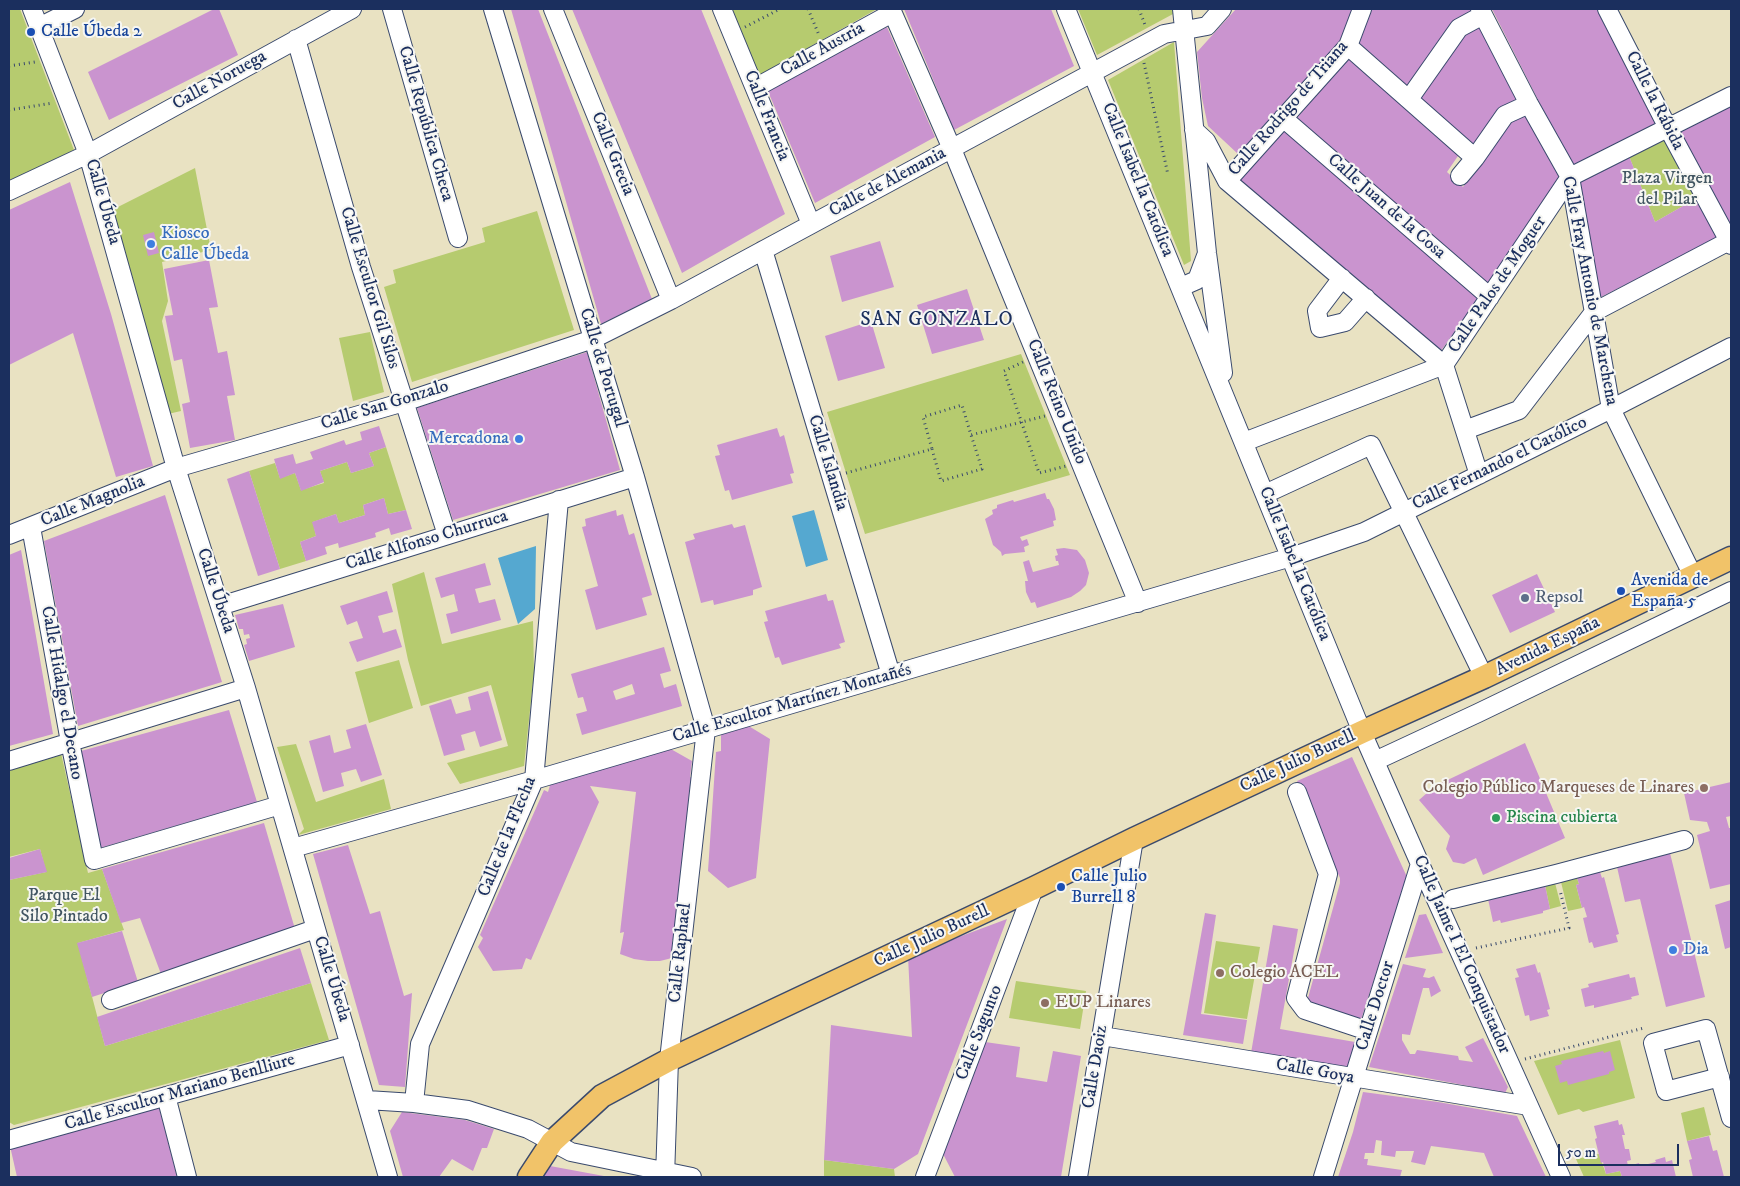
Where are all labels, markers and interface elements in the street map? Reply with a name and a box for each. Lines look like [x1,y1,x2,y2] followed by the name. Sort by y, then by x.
[777,18,869,82] street label: Calle Austria
[41,21,142,43] place label: Calle Úbeda 2
[25,26,37,38] marker: Calle Úbeda 2
[1224,37,1354,181] street label: Calle Rodrigo de Triana
[392,44,458,204] street label: Calle República Checa
[169,46,271,116] street label: Calle Noruega
[1620,48,1688,154] street label: Calle la Rábida
[738,68,794,164] street label: Calle Francia
[1096,100,1178,260] street label: Calle Isabel la Católica
[585,109,639,199] street label: Calle Grecia
[826,143,950,223] street label: Calle de Alemania
[1322,150,1450,264] street label: Calle Juan de la Cosa
[79,157,125,247] street label: Calle Úbeda
[1622,168,1712,210] park label: Plaza Virgen del Pilar
[1556,175,1622,407] street label: Calle Fray Antonio de Marchena
[334,205,404,371] street label: Calle Escultor Gil Silos
[1444,212,1552,358] street label: Calle Palos de Moguer
[161,223,249,266] place label: Kiosco Calle Úbeda
[145,238,157,250] marker: Kiosco Calle Úbeda
[574,306,630,430] street label: Calle de Portugal
[859,309,1015,333] district label: SAN GONZALO
[1021,336,1091,468] street label: Calle Reino Unido
[319,376,451,436] street label: Calle San Gonzalo
[1409,412,1591,516] street label: Calle Fernando el Católico
[802,413,852,513] street label: Calle Islandia
[429,428,509,450] place label: Mercadona
[513,433,525,445] marker: Mercadona
[38,471,148,533] street label: Calle Magnolia
[1253,484,1335,644] street label: Calle Isabel la Católica
[343,506,511,576] street label: Calle Alfonso Churruca
[191,546,239,636] street label: Calle Úbeda
[1631,570,1708,612] place label: Avenida de España 5
[1615,585,1627,597] marker: Avenida de España 5
[1535,587,1583,609] place label: Repsol
[1519,592,1531,604] marker: Repsol
[35,604,87,782] street label: Calle Hidalgo el Decano
[1492,612,1604,682] street label: Avenida España
[670,660,914,748] street label: Calle Escultor Martínez Montañés
[1237,726,1359,798] street label: Calle Julio Burell
[474,774,542,900] street label: Calle de la Flecha
[1422,777,1694,799] place label: Colegio Público Marqueses de Linares
[1698,782,1710,794] marker: Colegio Público Marqueses de Linares
[1506,807,1617,829] place label: Piscina cubierta
[1490,812,1502,824] marker: Piscina cubierta
[1407,852,1515,1058] street label: Calle Jaime I El Conquistador
[1071,866,1147,909] place label: Calle Julio Burrell 8
[1055,881,1067,893] marker: Calle Julio Burrell 8
[20,885,108,928] park label: Parque El Silo Pintado
[871,901,993,973] street label: Calle Julio Burell
[665,902,697,1004] street label: Calle Raphael
[308,934,354,1024] street label: Calle Úbeda
[1683,939,1709,961] place label: Dia
[1667,944,1679,956] marker: Dia
[1352,958,1400,1054] street label: Calle Doctor
[1230,962,1338,984] place label: Colegio ACEL
[1214,967,1226,979] marker: Colegio ACEL
[952,982,1008,1084] street label: Calle Sagunto
[1055,992,1151,1014] place label: EUP Linares
[1039,997,1051,1009] marker: EUP Linares
[1079,1024,1113,1110] street label: Calle Daoiz
[62,1050,298,1136] street label: Calle Escultor Mariano Benlliure
[1274,1054,1356,1090] street label: Calle Goya
[1560,1134,1681,1166] scale bar
[1566,1143,1596,1162] text: 50 m

